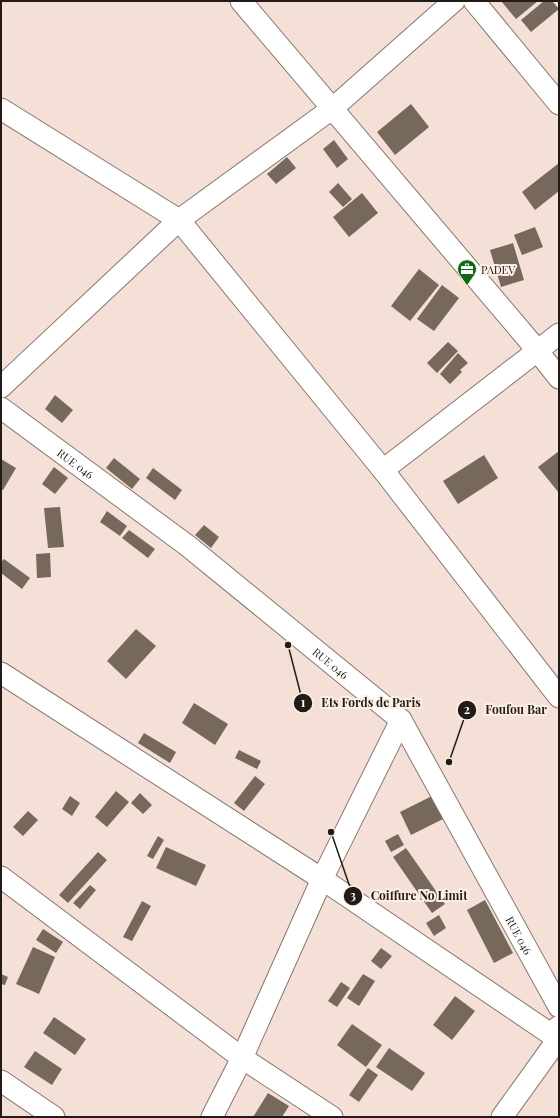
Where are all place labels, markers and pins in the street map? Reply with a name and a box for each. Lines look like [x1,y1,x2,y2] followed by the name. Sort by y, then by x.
[456,258,478,286] office icon: PADEV
[481,262,515,277] place label: PADEV
[293,691,429,715] callout: Ets Fords de Paris
[457,698,554,722] callout: Foufou Bar
[343,884,476,908] callout: Coiffure No Limit

